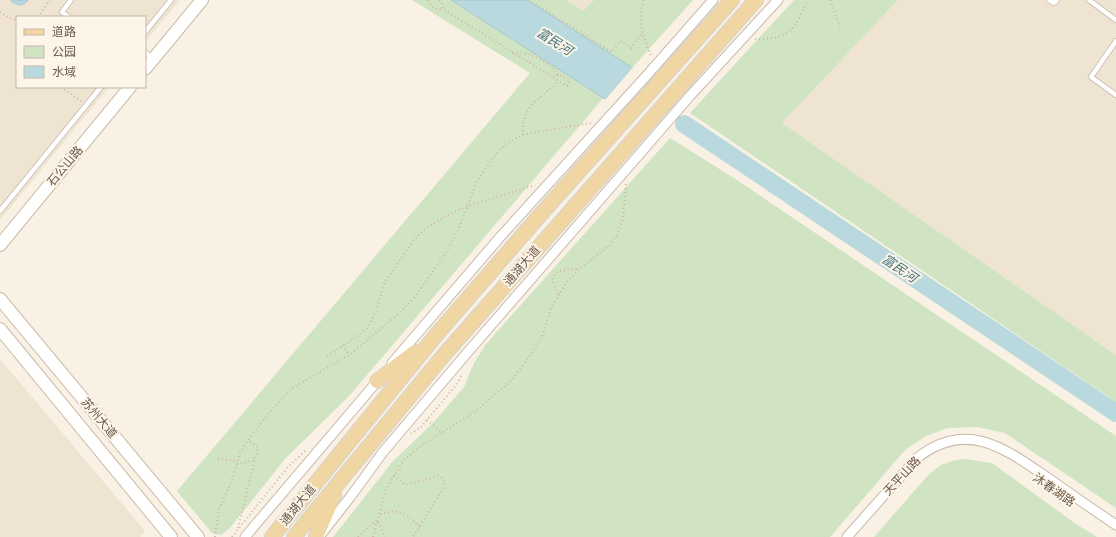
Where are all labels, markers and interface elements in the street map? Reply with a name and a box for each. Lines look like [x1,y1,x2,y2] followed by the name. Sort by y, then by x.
[16,16,146,88] legend
[52,25,76,39] text: 道路
[534,25,578,60] water label: 富民河
[52,45,76,59] text: 公园
[52,65,76,79] text: 水域
[44,143,86,189] street label: 石公山路
[501,243,543,289] street label: 通湖大道
[879,251,923,287] water label: 富民河
[78,395,120,441] street label: 苏州大道
[881,454,923,498] street label: 天平山路
[1030,470,1078,510] street label: 沐春湖路
[277,482,319,528] street label: 通湖大道

